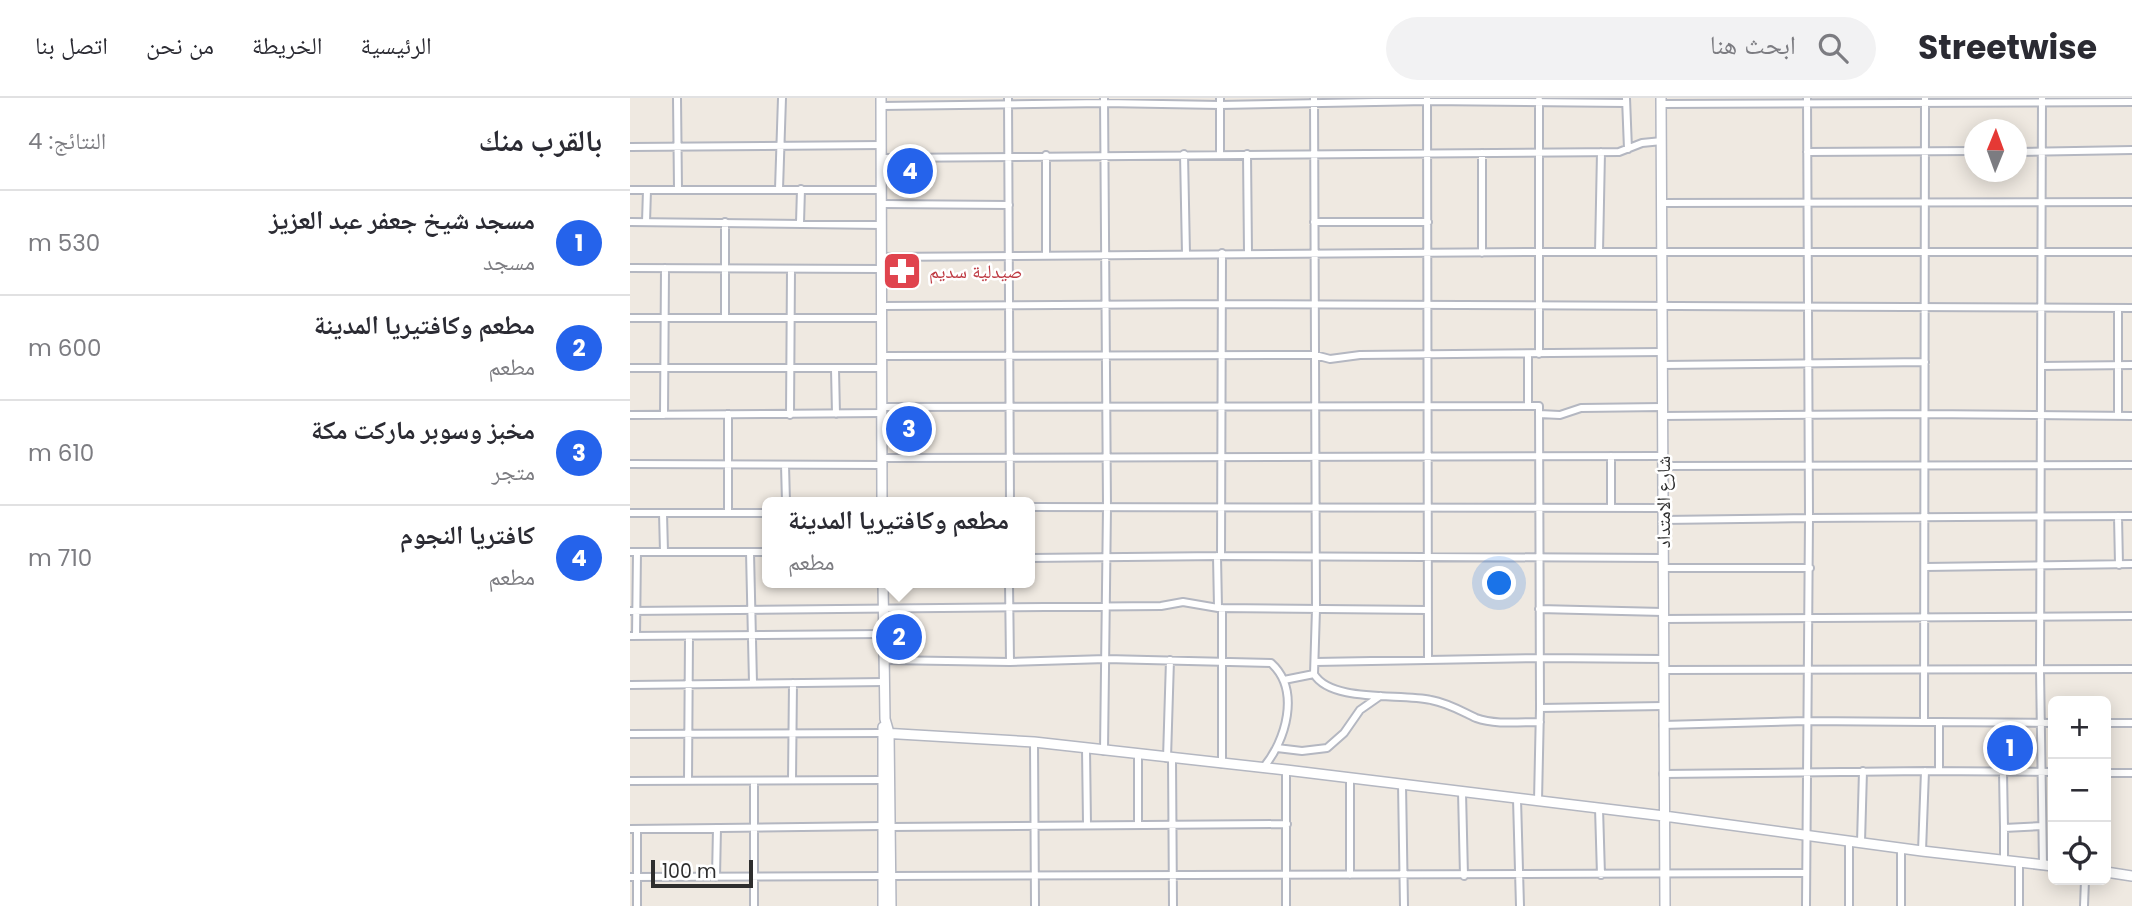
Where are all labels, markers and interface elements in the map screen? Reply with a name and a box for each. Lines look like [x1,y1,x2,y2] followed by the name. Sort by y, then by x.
[1386,17,1876,80] search box
[1918,24,2097,71] text: Streetwise
[1710,27,1796,63] text: ابحث هنا
[35,29,108,62] text: اتصل بنا
[146,29,214,62] text: من نحن
[252,29,323,62] text: الخريطة
[361,29,432,62] text: الرئيسية
[1814,29,1852,67] icon: search
[479,119,602,162] text: بالقرب منك
[1964,119,2027,182] north arrow
[28,125,106,157] text: النتائج: 4
[887,145,933,197] pin: 4
[269,202,535,238] text: مسجد شيخ جعفر عبد العزيز
[28,227,100,259] text: 530 m
[575,227,583,259] text: 1
[483,246,535,278] text: مسجد
[881,250,923,292] pharmacy icon: صيدلية سديم
[929,258,1022,285] place label: صيدلية سديم
[314,307,535,343] text: مطعم وكافتيريا المدينة
[28,332,101,364] text: 600 m
[572,332,586,364] text: 2
[488,351,535,383] text: مطعم
[886,403,932,455] pin: 3
[311,412,535,448] text: مخبز وسوبر ماركت مكة
[28,437,94,469] text: 610 m
[572,437,586,469] text: 3
[492,456,535,488] text: متجر
[1650,456,1677,548] street label: شارع الامتداد
[762,497,1035,588] popup
[788,502,1009,538] text: مطعم وكافتيريا المدينة
[400,517,535,553] text: كافتريا النجوم
[28,542,92,574] text: 710 m
[571,542,587,574] text: 4
[788,546,835,578] text: مطعم
[488,561,535,593] text: مطعم
[1482,566,1516,600] your location
[876,611,922,663] pin: 2
[2048,696,2111,885] map controls
[2048,696,2111,759] button: +
[1987,722,2033,774] pin: 1
[2048,759,2111,822] button: −
[2048,822,2111,885] button: locate
[651,857,752,889] scale bar
[662,858,717,885] text: 100 m

